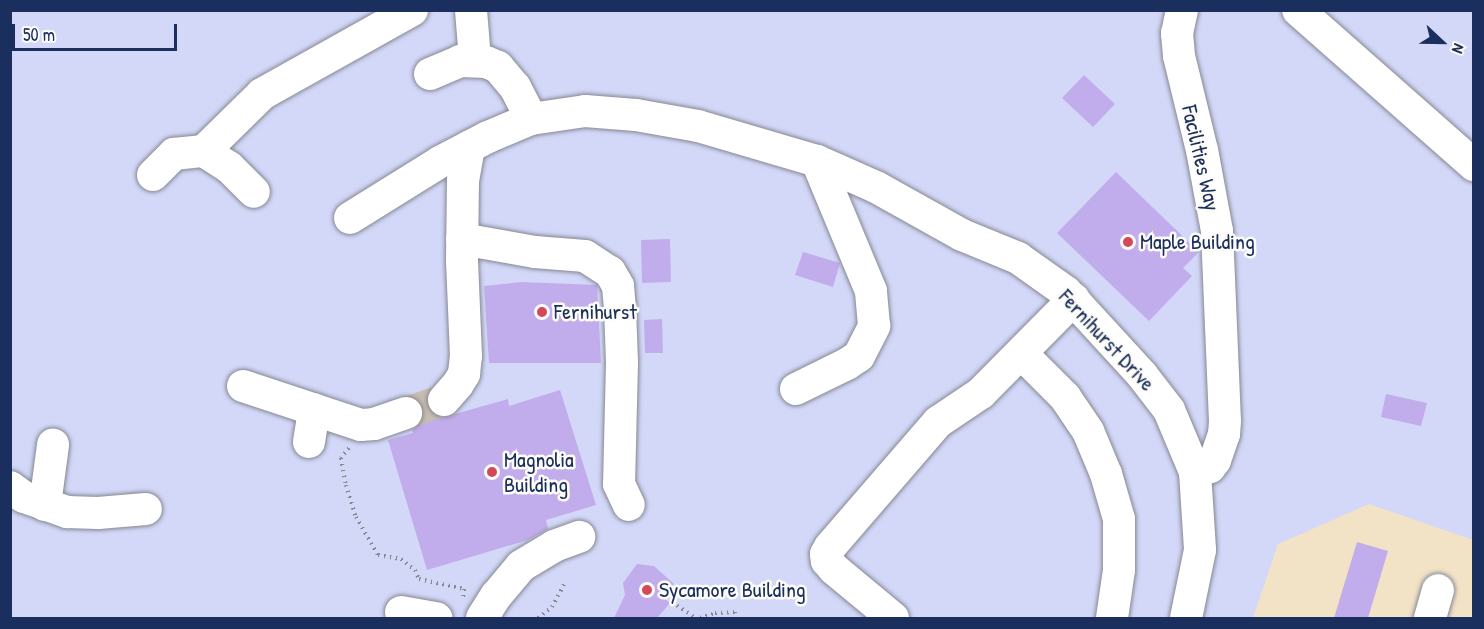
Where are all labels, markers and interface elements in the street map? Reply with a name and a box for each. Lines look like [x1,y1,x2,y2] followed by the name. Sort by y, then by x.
[15,12,180,50] scale bar
[1412,12,1472,72] north arrow
[23,22,55,47] text: 50 m
[1447,41,1470,57] text: N
[1176,103,1226,213] street label: Facilities Way
[1140,229,1255,255] place label: Maple Building
[1121,235,1135,249] marker: Maple Building
[1053,284,1161,396] street label: Fernihurst Drive
[554,299,637,325] place label: Fernihurst
[535,305,549,319] marker: Fernihurst
[504,446,574,498] place label: Magnolia Building
[485,465,499,479] marker: Magnolia Building
[659,577,806,603] place label: Sycamore Building
[640,583,654,597] marker: Sycamore Building

